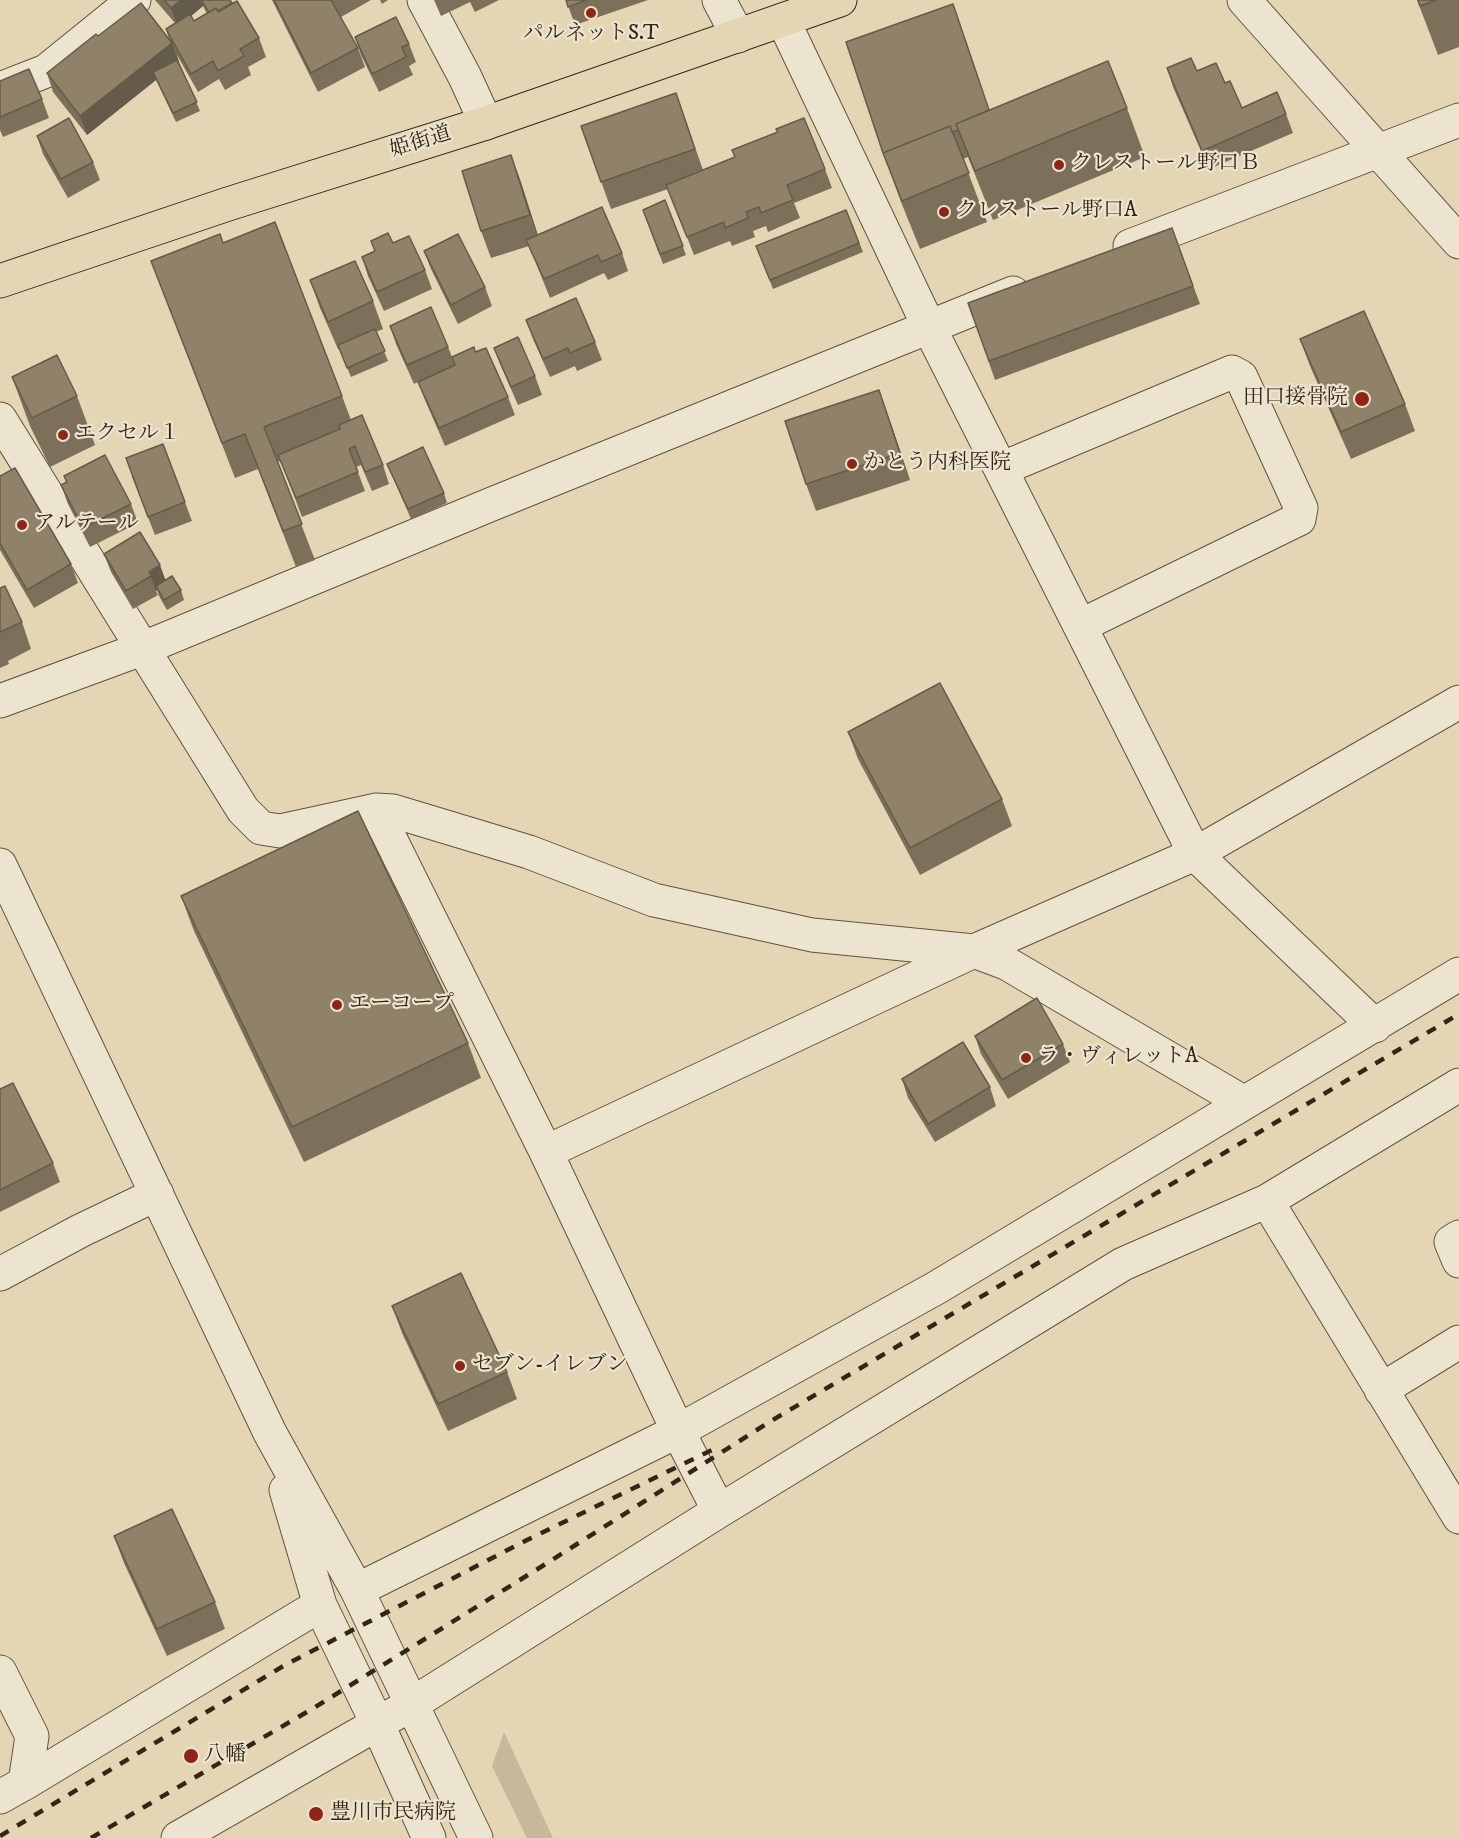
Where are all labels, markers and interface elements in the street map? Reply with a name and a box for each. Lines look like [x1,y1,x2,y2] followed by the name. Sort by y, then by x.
[584,6,598,20] marker: パルネットS.T
[523,22,659,48] place label: パルネットS.T
[387,122,455,164] street label: 姫街道
[1071,152,1260,178] place label: クレストール野口Ｂ
[1052,158,1066,172] marker: クレストール野口Ｂ
[956,199,1137,225] place label: クレストール野口A
[937,205,951,219] marker: クレストール野口A
[1243,386,1348,412] place label: 田口接骨院
[1353,390,1371,408] marker: 田口接骨院
[75,422,180,448] place label: エクセル１
[56,428,70,442] marker: エクセル１
[864,451,1011,477] place label: かとう内科医院
[845,457,859,471] marker: かとう内科医院
[34,512,139,538] place label: アルテール
[15,518,29,532] marker: アルテール
[349,992,454,1018] place label: エーコープ
[330,998,344,1012] marker: エーコープ
[1038,1045,1198,1071] place label: ラ・ヴィレットA
[1019,1051,1033,1065] marker: ラ・ヴィレットA
[472,1353,628,1379] place label: セブン-イレブン
[453,1359,467,1373] marker: セブン-イレブン
[204,1743,246,1769] place label: 八幡
[182,1747,200,1765] marker: 八幡
[330,1801,456,1827] place label: 豊川市民病院
[307,1805,325,1823] marker: 豊川市民病院

